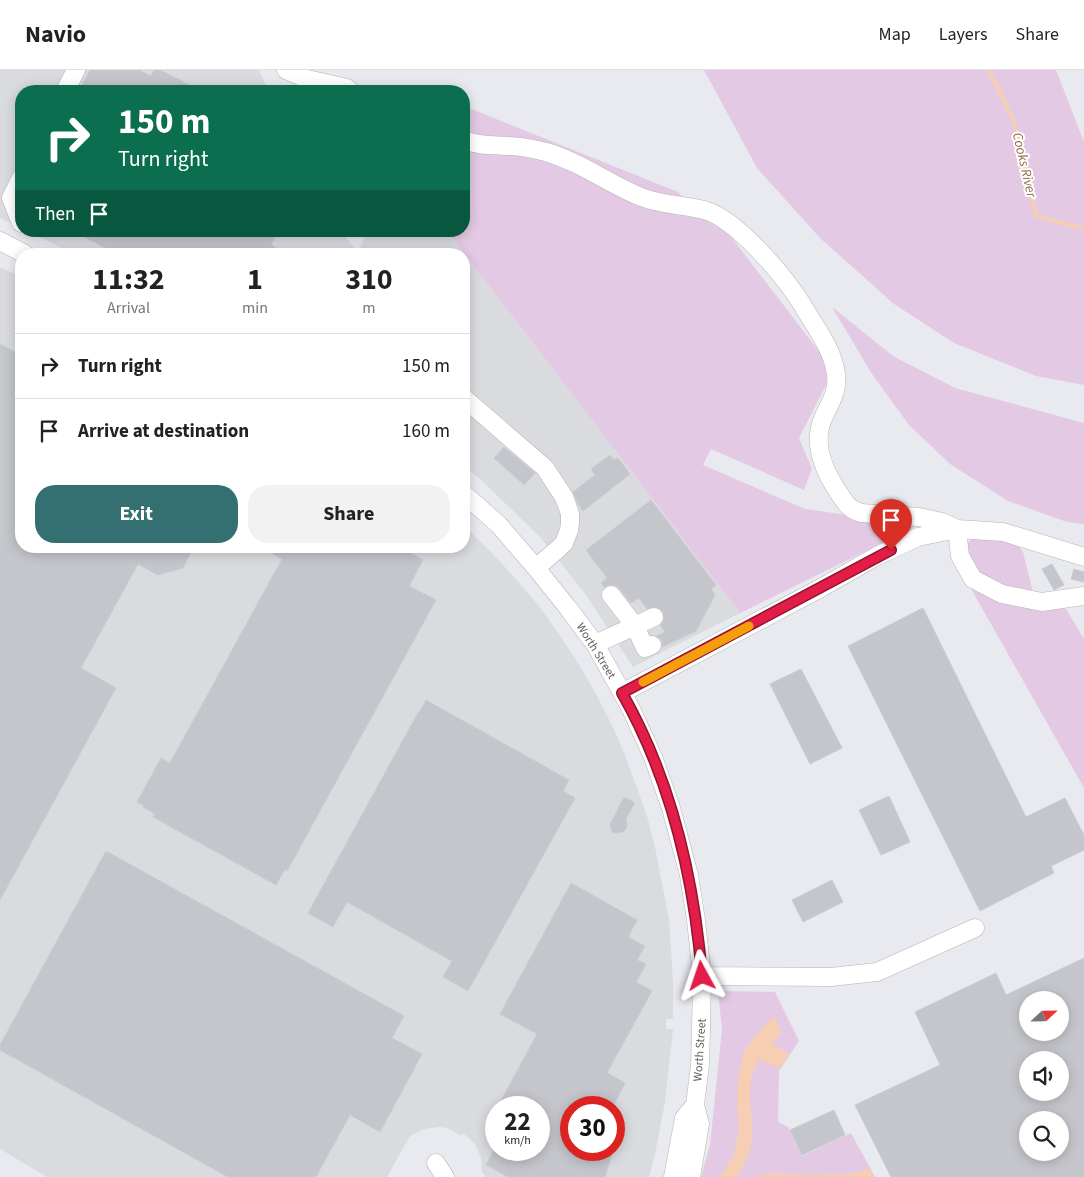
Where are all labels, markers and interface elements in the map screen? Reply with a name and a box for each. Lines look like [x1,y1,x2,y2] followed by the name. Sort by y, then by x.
[25,17,86,52] text: Navio
[879,22,911,47] text: Map
[939,22,988,47] text: Layers
[1016,22,1059,47] text: Share
[118,97,210,147] text: 150 m
[35,105,100,170] icon: right
[1007,131,1041,201] water label: Cooks River
[118,143,208,175] text: Turn right
[85,200,113,228] icon: arrive
[35,201,75,228] text: Then
[92,258,165,301] text: 11:32
[247,258,263,301] text: 1
[345,258,393,301] text: 310
[107,297,150,319] text: Arrival
[242,297,268,319] text: min
[362,297,376,319] text: m
[35,352,63,380] icon: right
[78,353,162,380] text: Turn right
[402,353,450,380] text: 150 m
[35,417,63,445] icon: arrive
[78,418,249,445] text: Arrive at destination
[402,418,450,445] text: 160 m
[35,485,238,543] button: Exit
[248,485,450,543] button: Share
[870,499,912,550] pin
[877,506,905,534] icon: arrive
[572,620,620,682] street label: Worth Street
[675,949,727,1001] position arrow
[1019,991,1069,1041] north arrow
[1019,991,1069,1161] map controls
[689,1018,711,1082] street label: Worth Street
[1019,1051,1069,1101] button: sound
[560,1096,625,1161] speed limit sign: 30
[504,1104,531,1140] text: 22
[1019,1111,1069,1161] button: search
[504,1132,531,1149] text: km/h

